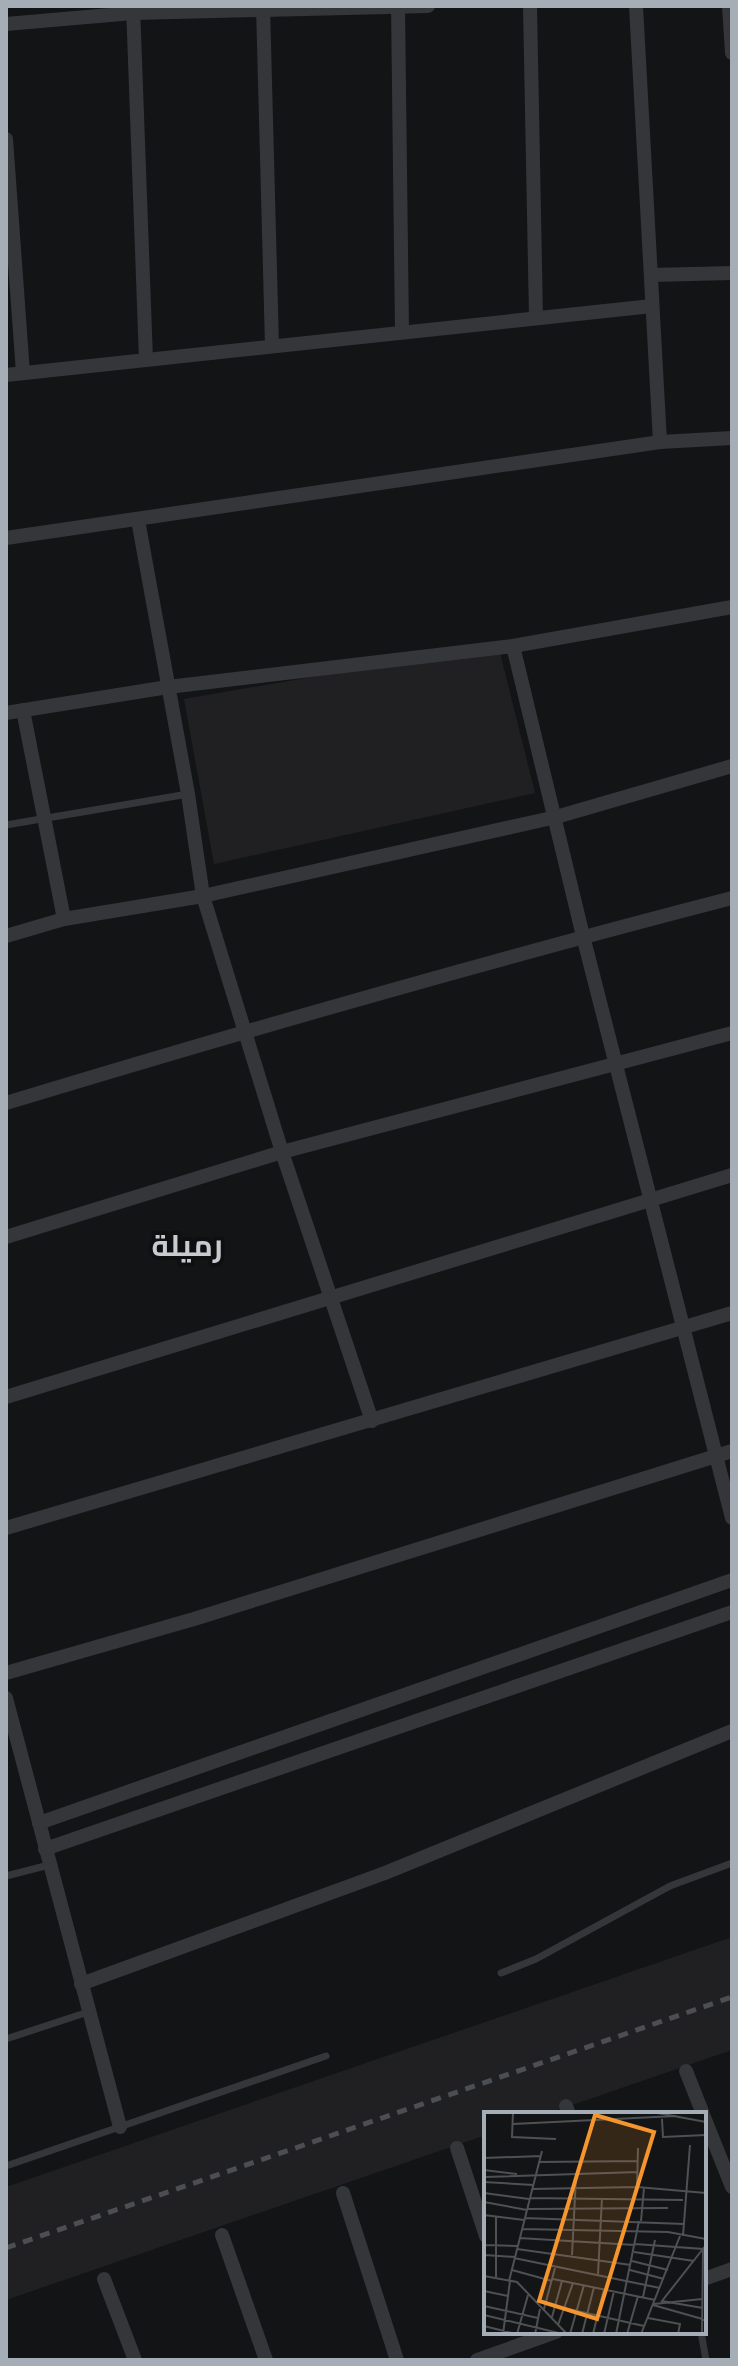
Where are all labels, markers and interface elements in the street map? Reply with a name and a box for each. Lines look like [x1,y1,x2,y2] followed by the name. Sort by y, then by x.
[151,1226,223,1267] district label: رميلة
[484,2112,706,2334] inset map

